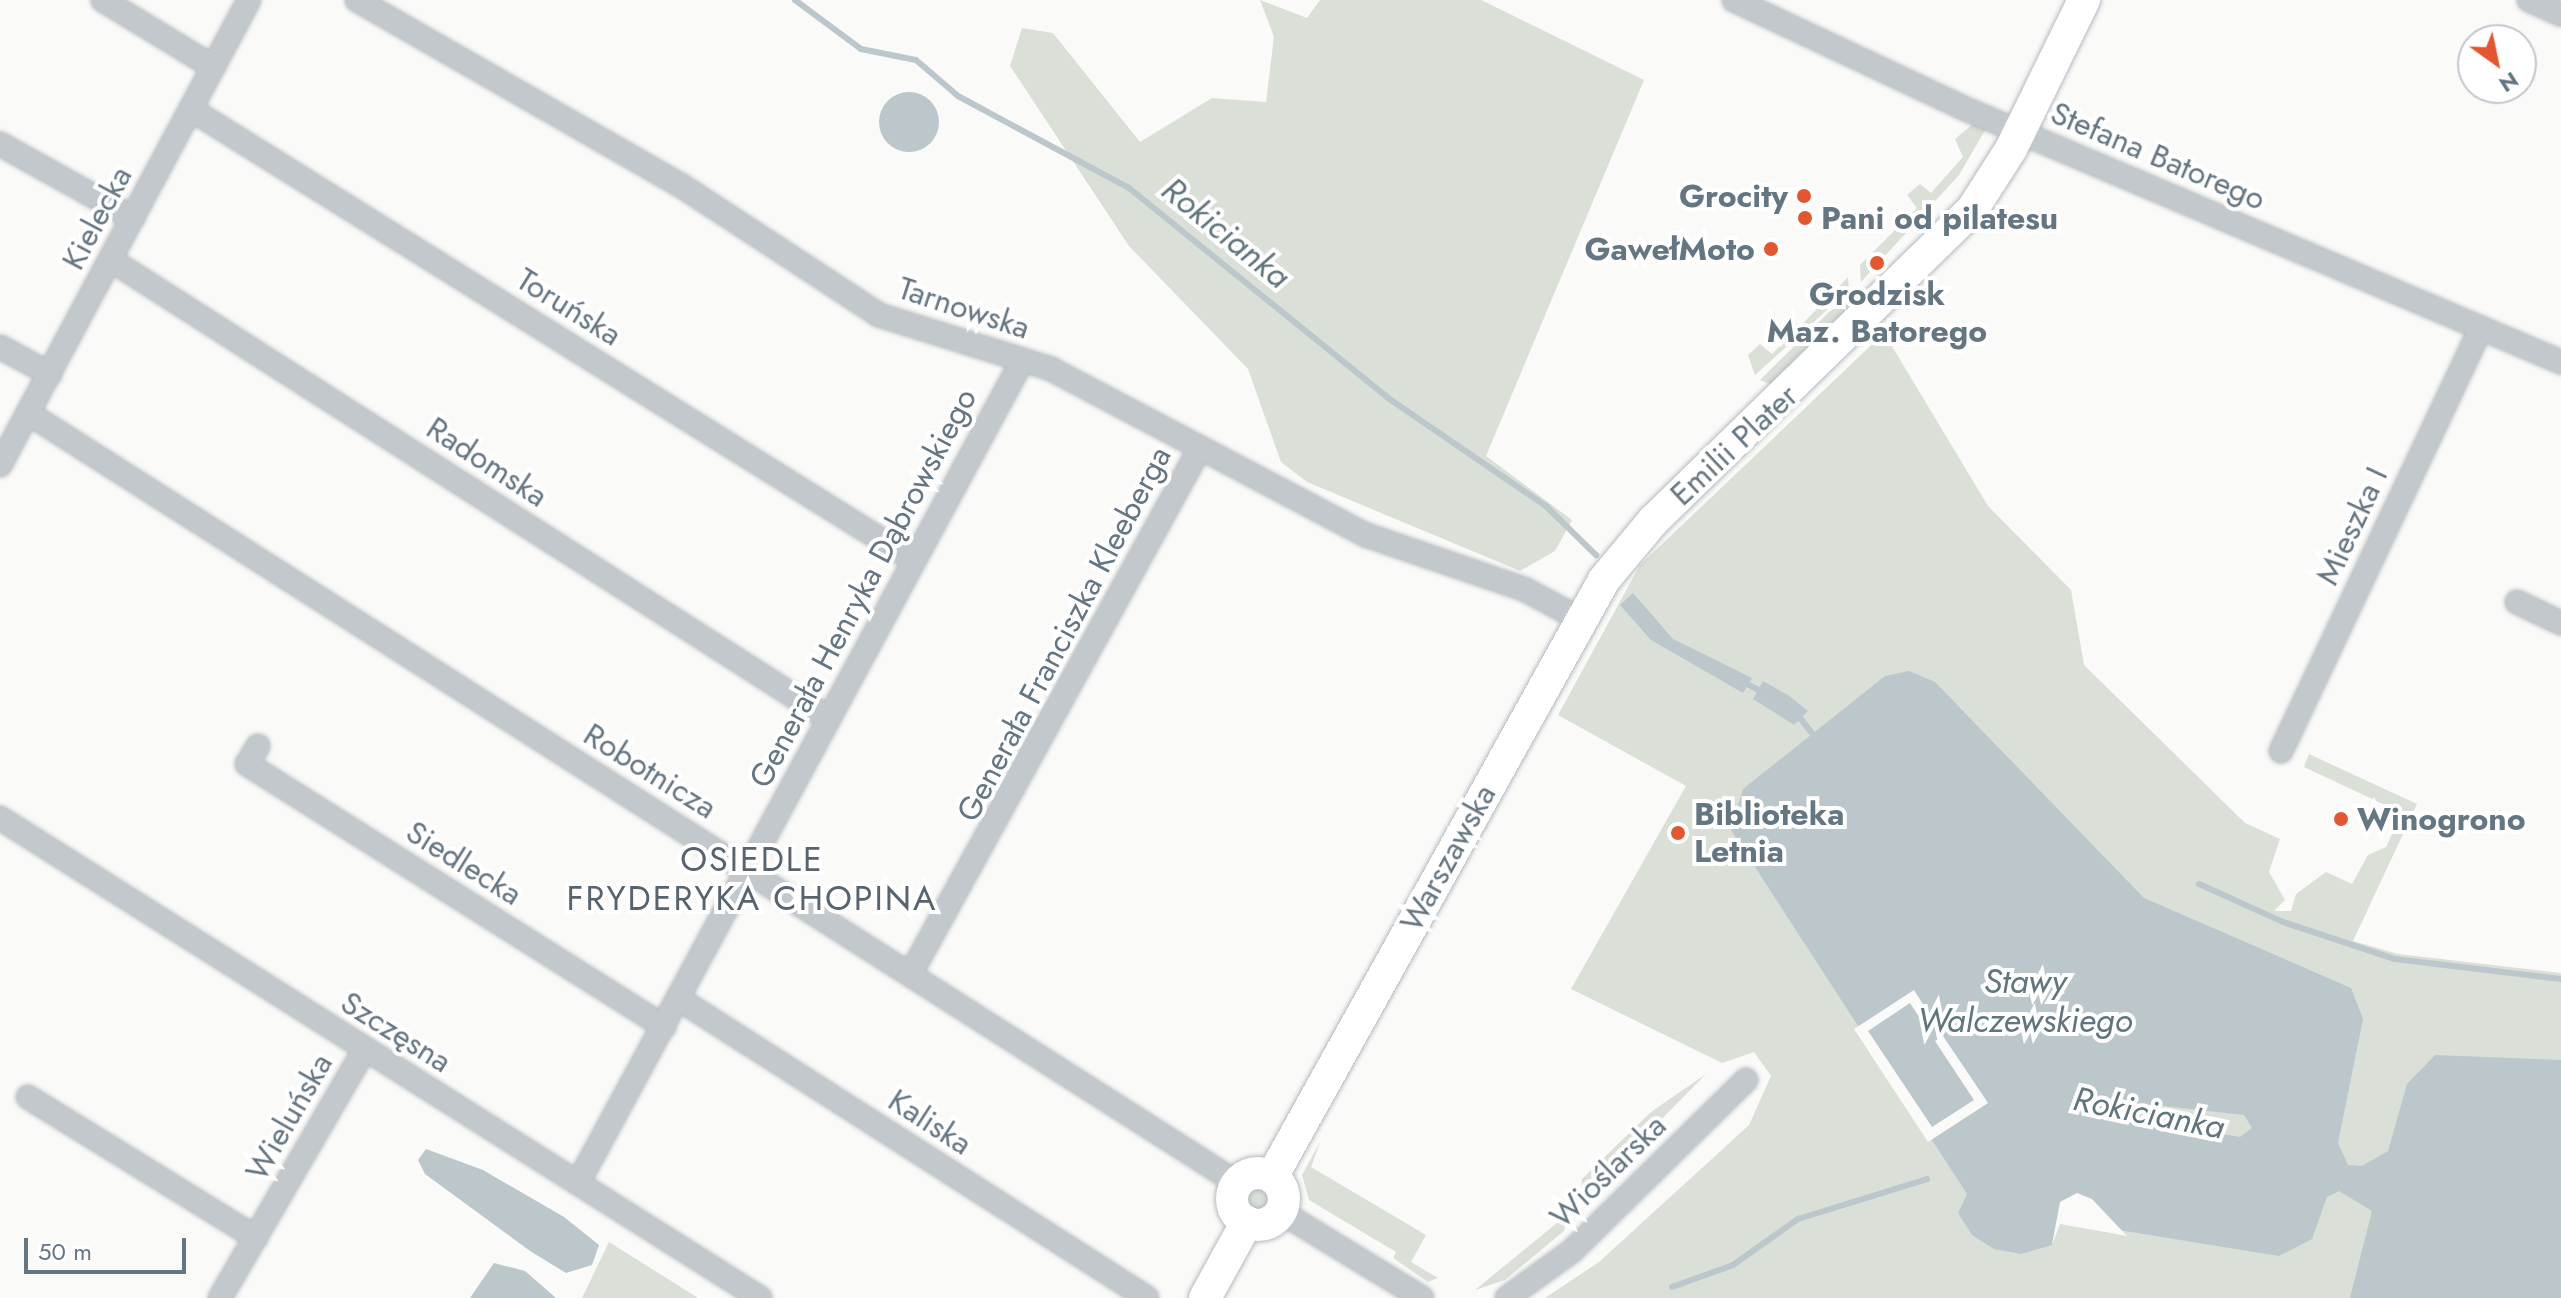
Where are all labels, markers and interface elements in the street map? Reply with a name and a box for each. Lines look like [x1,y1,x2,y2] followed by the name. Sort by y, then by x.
[2457,24,2537,104] north arrow
[2493,64,2525,101] text: N
[2045,94,2271,218] street label: Stefana Batorego
[54,160,140,276] street label: Kielecka
[1154,169,1298,297] water label: Rokicianka
[1679,177,1788,215] place label: Grocity
[1795,187,1813,205] marker: Grocity
[1821,199,2058,237] place label: Pani od pilatesu
[1796,209,1814,227] marker: Pani od pilatesu
[1585,230,1755,268] place label: GawełMoto
[1762,240,1780,258] marker: GawełMoto
[1868,254,1886,272] marker: Grodzisk Maz. Batorego
[510,260,628,354] street label: Toruńska
[893,269,1035,347] street label: Tarnowska
[1767,276,1987,351] place label: Grodzisk Maz. Batorego
[1662,376,1806,514] street label: Emilii Plater
[741,382,985,794] street label: Generała Henryka Dąbrowskiego
[419,409,555,515] street label: Radomska
[949,440,1179,828] street label: Generała Franciszka Kleeberga
[2308,461,2396,591] street label: Mieszka I
[577,715,723,827] street label: Robotnicza
[1392,778,1504,938] street label: Warszawska
[1694,796,1844,871] place label: Biblioteka Letnia
[2357,800,2526,838] place label: Winogrono
[2332,810,2350,828] marker: Winogrono
[399,812,529,914] street label: Siedlecka
[1669,824,1687,842] marker: Biblioteka Letnia
[566,839,938,918] district label: OSIEDLE FRYDERYKA CHOPINA
[1917,961,2133,1040] water label: Stawy Walczewskiego
[334,983,458,1081] street label: Szczęsna
[237,1047,341,1187] street label: Wieluńska
[2070,1078,2228,1148] water label: Rokicianka
[881,1081,979,1163] street label: Kaliska
[1542,1106,1674,1236] street label: Wioślarska
[28,1222,190,1272] scale bar
[38,1234,92,1269] text: 50 m

